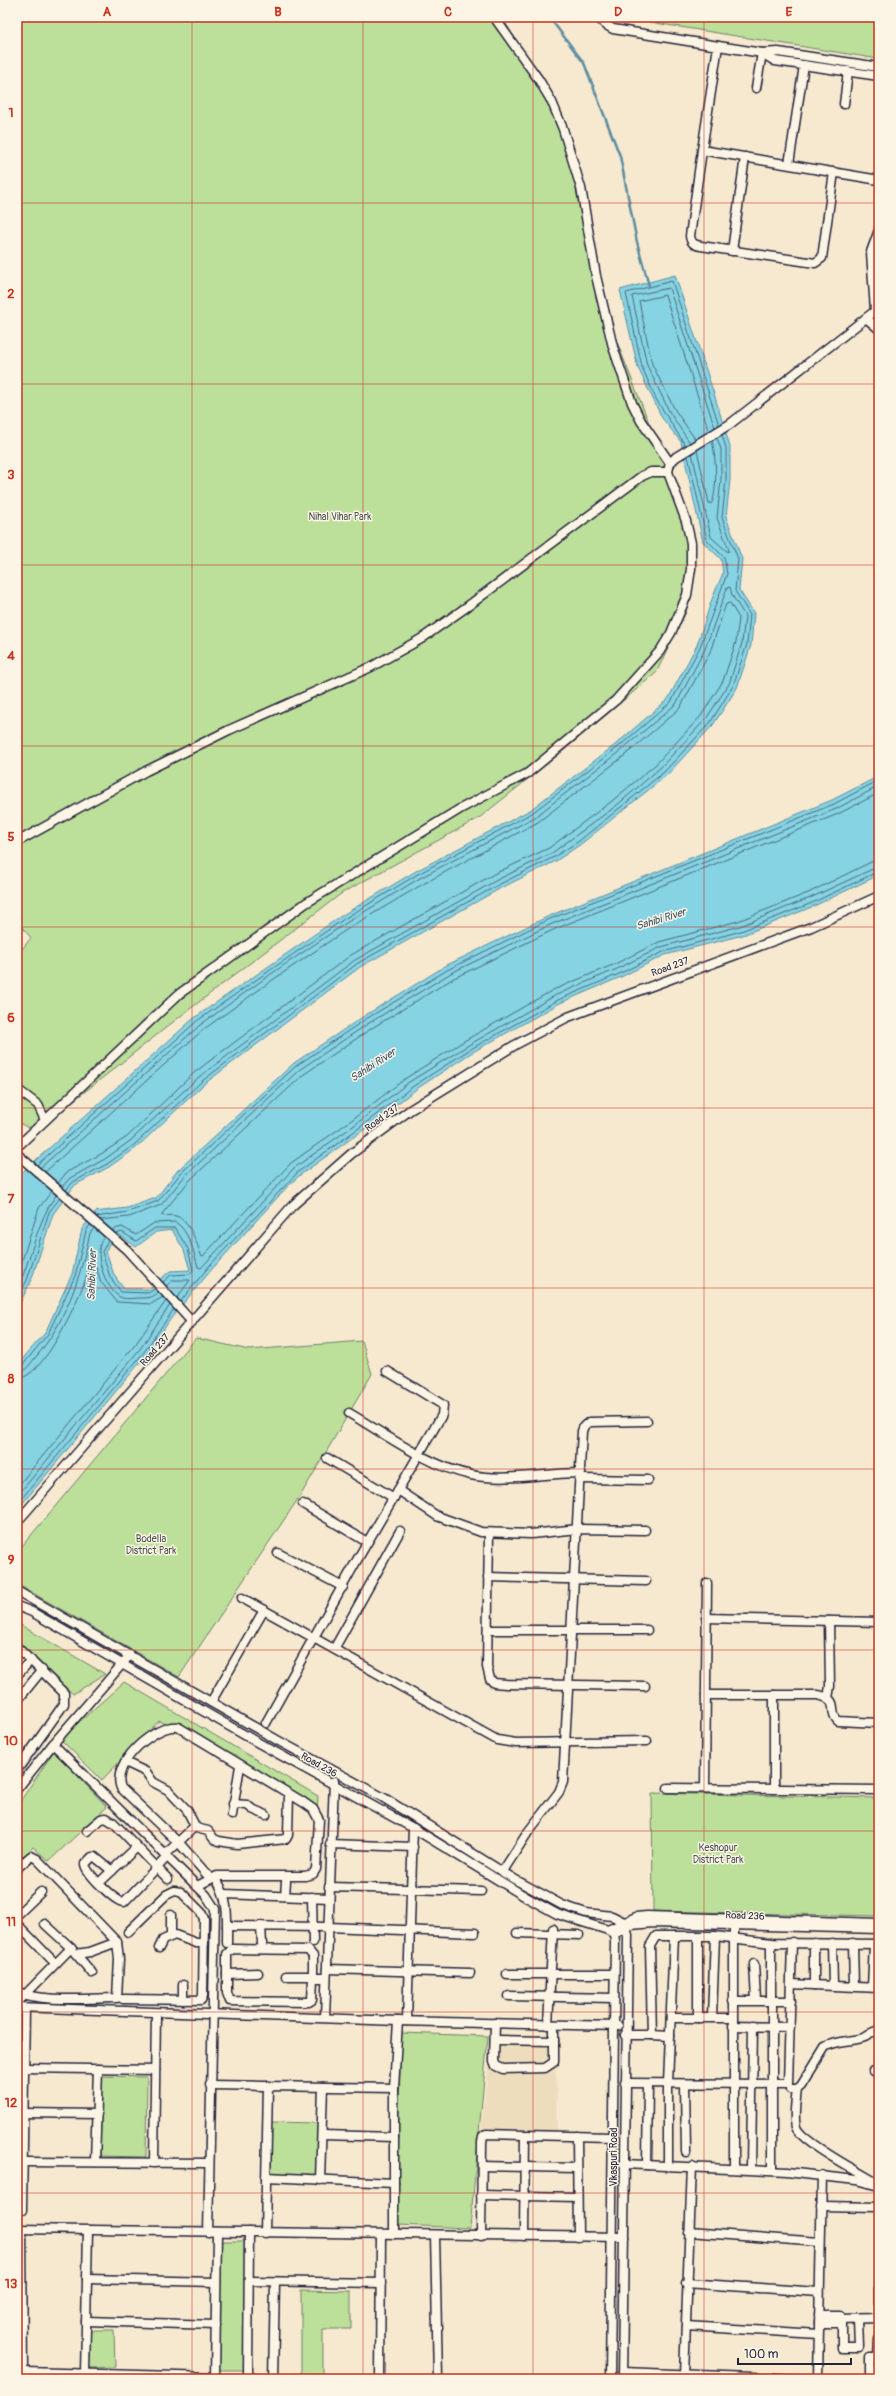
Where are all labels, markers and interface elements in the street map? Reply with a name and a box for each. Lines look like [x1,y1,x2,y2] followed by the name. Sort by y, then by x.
[103,4,112,20] text: A
[274,4,282,20] text: B
[444,4,452,20] text: C
[614,4,622,20] text: D
[786,4,793,20] text: E
[8,105,14,121] text: 1
[7,286,15,302] text: 2
[7,467,15,483] text: 3
[309,511,372,523] park label: Nihal Vihar Park
[7,648,15,664] text: 4
[7,829,15,845] text: 5
[634,905,689,933] water label: Sahibi River
[650,954,691,979] street label: Road 237
[7,1010,15,1026] text: 6
[348,1044,400,1084] water label: Sahibi River
[363,1101,402,1134] street label: Road 237
[8,1191,15,1207] text: 7
[85,1247,99,1301] water label: Sahibi River
[138,1331,173,1369] street label: Road 237
[8,1371,15,1387] text: 8
[126,1533,177,1557] park label: Bodella District Park
[8,1552,15,1568] text: 9
[4,1733,18,1749] text: 10
[299,1750,339,1780] street label: Road 236
[693,1842,744,1866] park label: Keshopur District Park
[725,1909,765,1923] street label: Road 236
[6,1914,16,1930] text: 11
[5,2095,17,2111] text: 12
[608,2127,620,2187] street label: Vikaspuri Road
[5,2276,17,2292] text: 13
[738,2340,851,2366] scale bar
[744,2347,779,2362] text: 100 m

